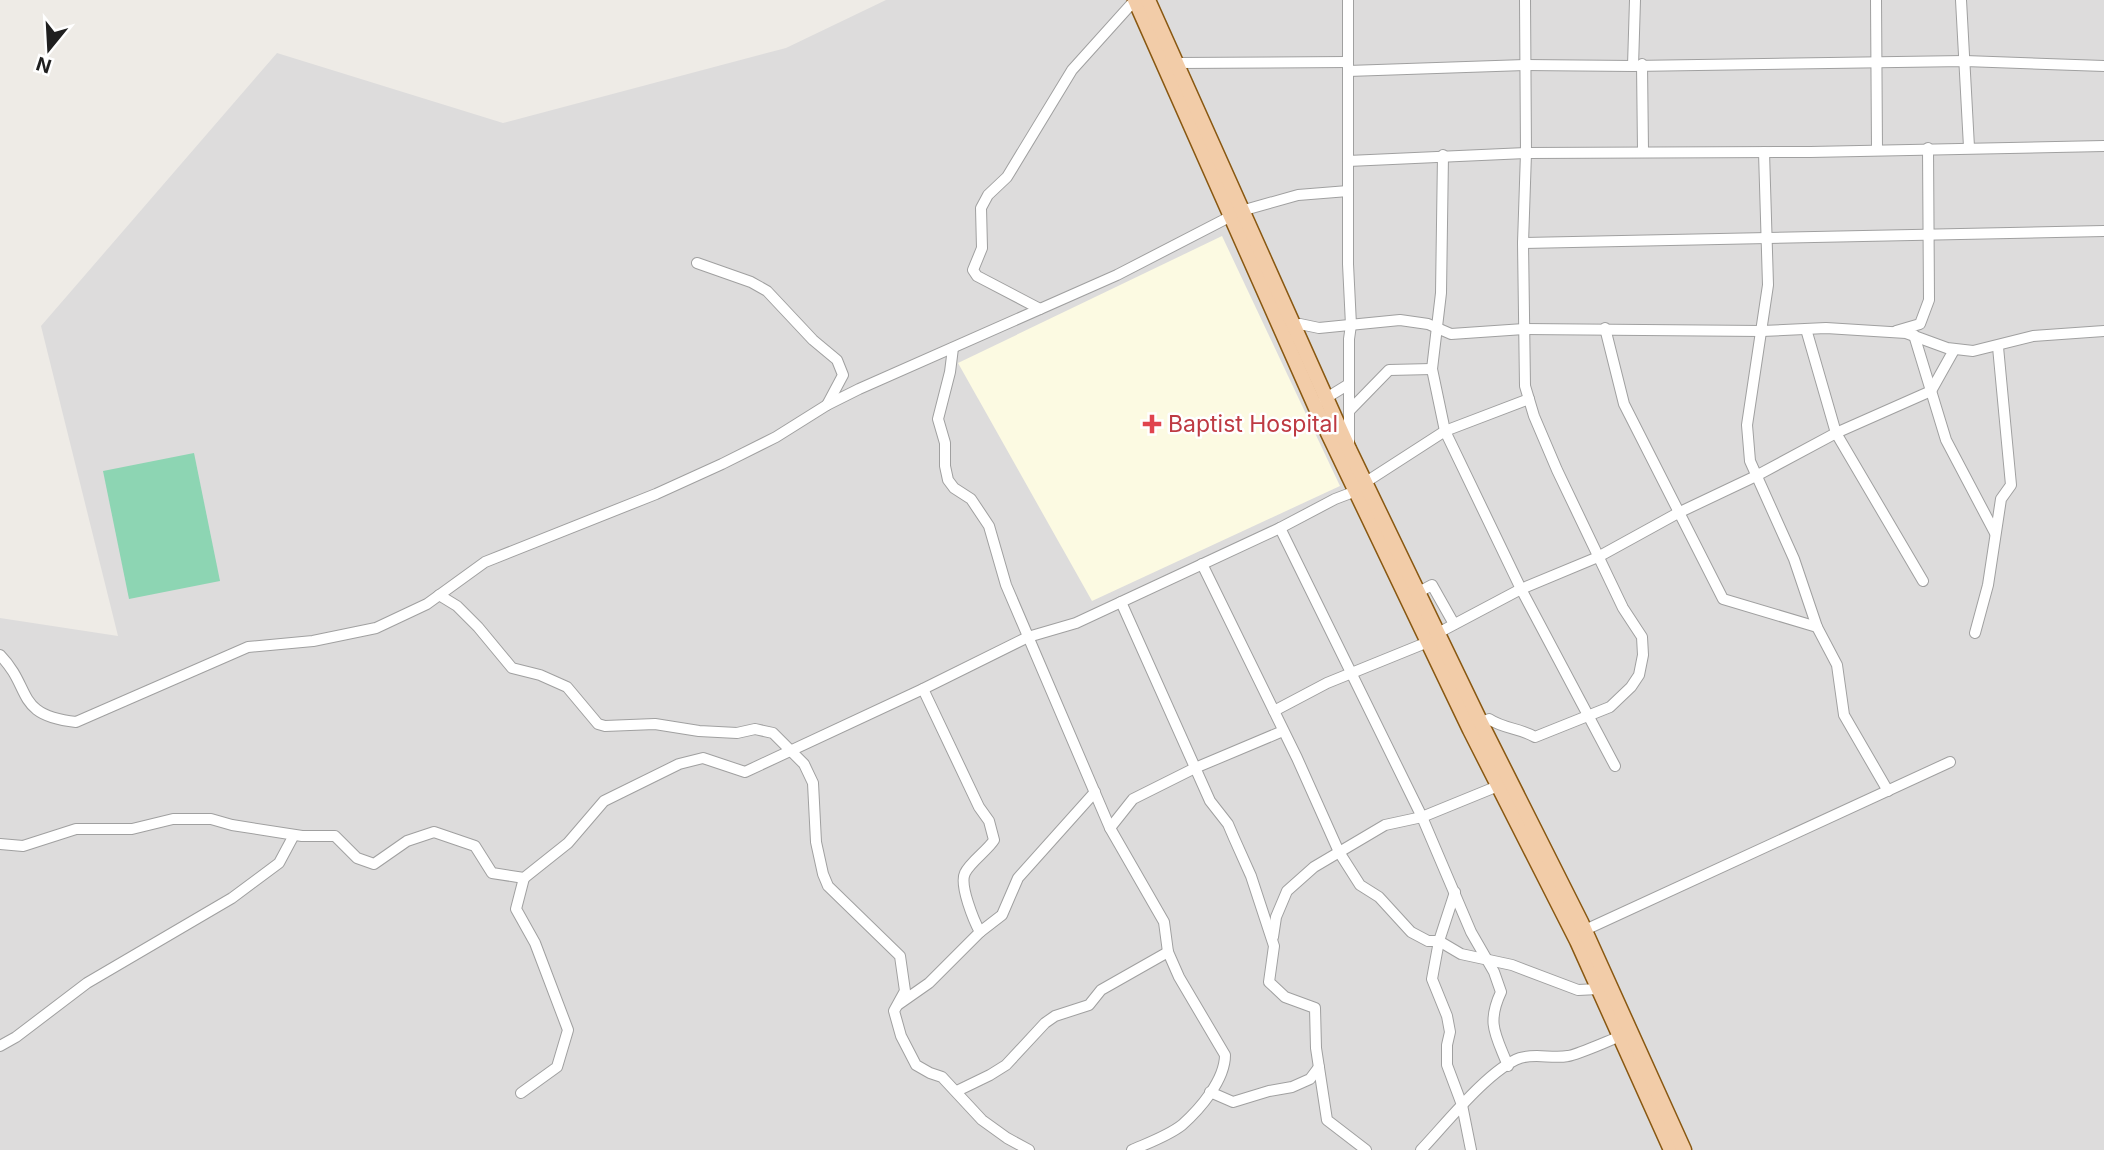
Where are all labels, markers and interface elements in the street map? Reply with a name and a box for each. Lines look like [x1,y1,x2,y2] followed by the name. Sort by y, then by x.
[14,14,84,84] north arrow
[33,52,54,78] text: N
[1168,410,1338,438] place label: Baptist Hospital
[1142,414,1162,434] marker: Baptist Hospital

